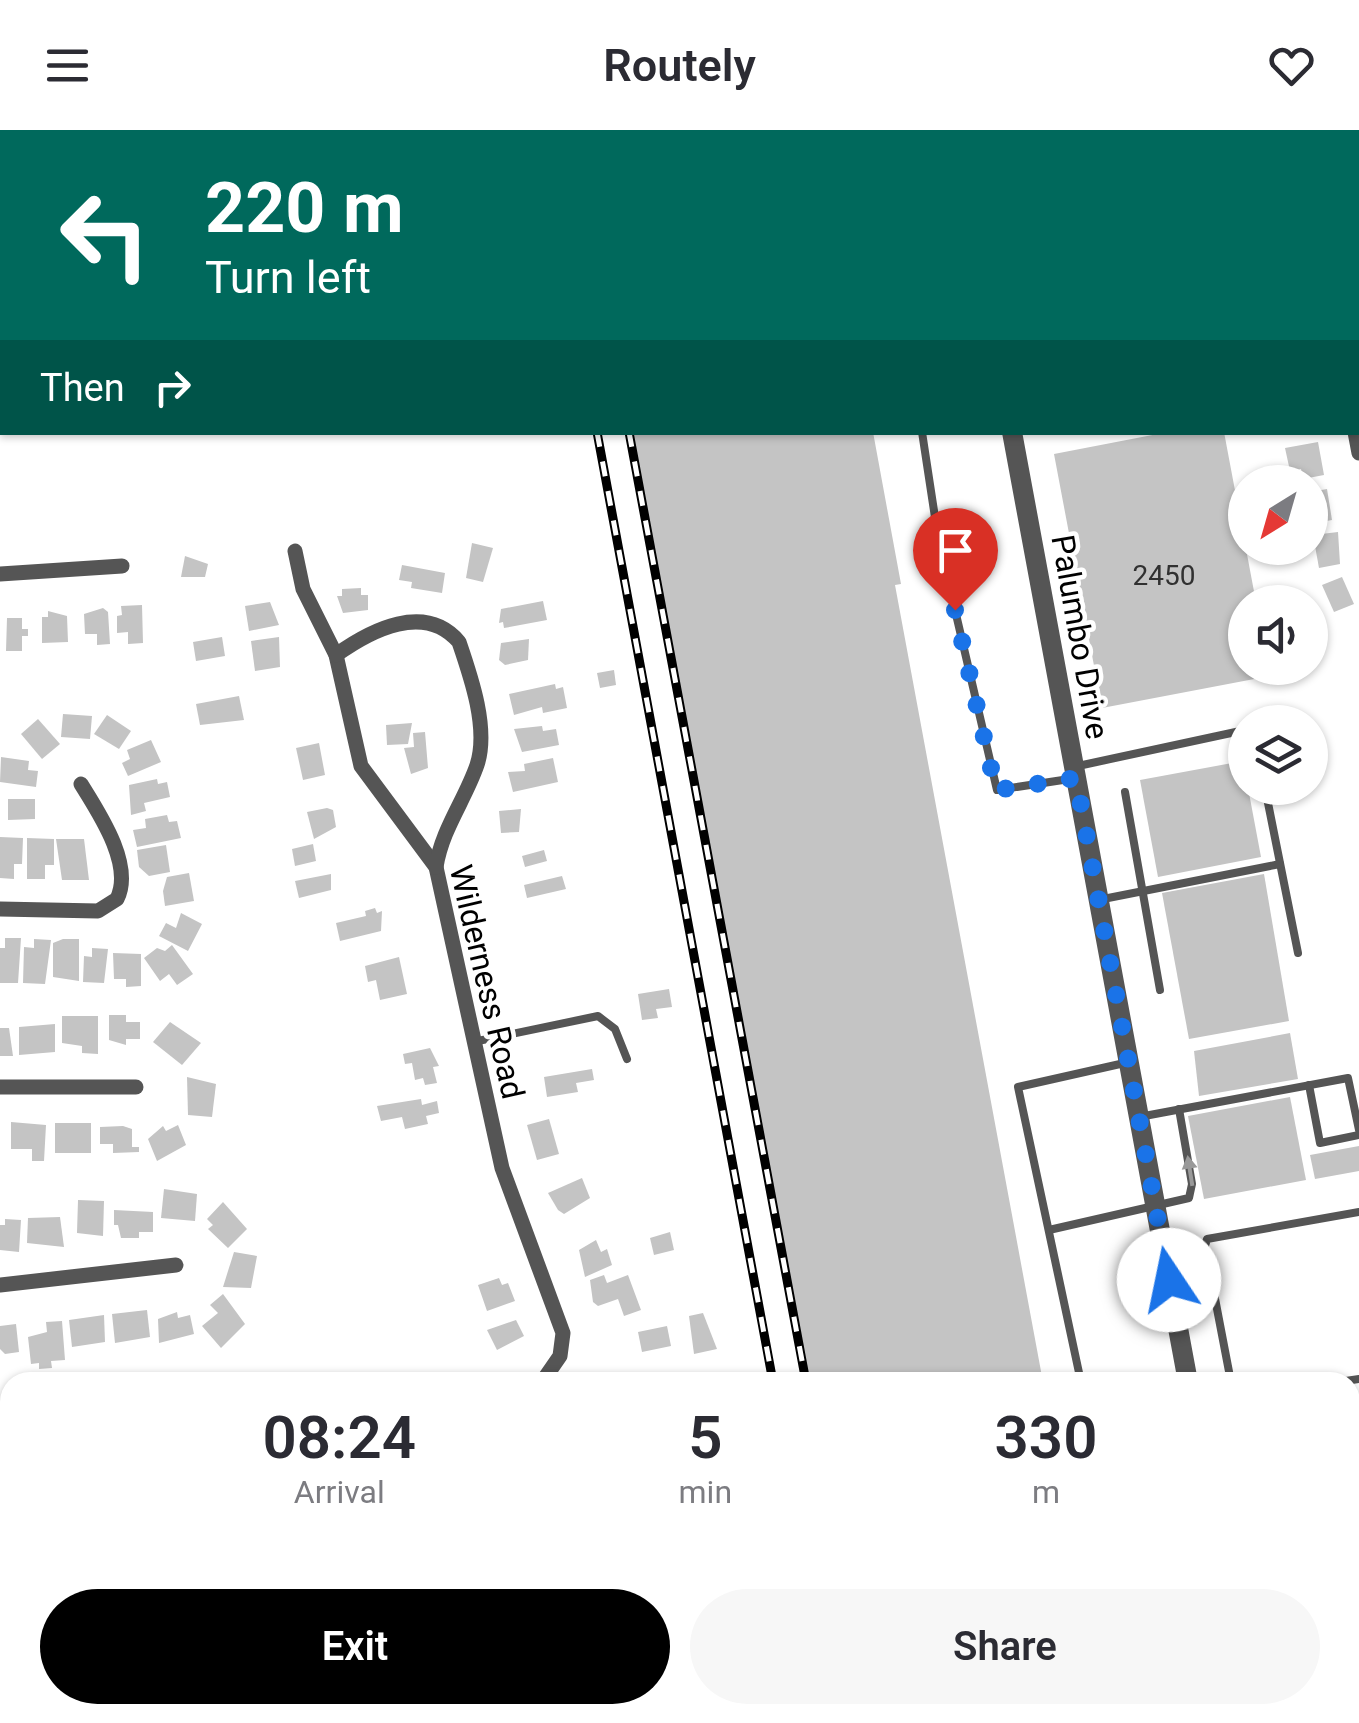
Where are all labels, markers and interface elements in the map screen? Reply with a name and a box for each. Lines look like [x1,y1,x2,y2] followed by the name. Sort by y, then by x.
[40,38,95,93] icon: menu
[1264,38,1319,93] icon: heart
[603,39,756,92] text: Routely
[205,167,404,249] text: 220 m
[40,170,170,300] icon: left
[205,251,371,304] text: Turn left
[145,360,200,415] icon: right
[40,366,125,410] text: Then
[1228,465,1328,565] north arrow
[1228,465,1328,805] map controls
[913,508,998,611] pin
[928,523,983,578] icon: arrive
[1043,532,1117,742] street label: Palumbo Drive
[1133,559,1195,592] house number: 2450
[1228,585,1328,685] button: sound
[1228,705,1328,805] button: layers
[442,861,532,1103] street label: Wilderness Road
[1181,1155,1197,1186] one-way arrow
[1117,1228,1221,1332] position arrow
[263,1402,416,1473] text: 08:24
[688,1402,722,1473] text: 5
[995,1402,1097,1473] text: 330
[294,1473,385,1511] text: Arrival
[679,1473,732,1511] text: min
[1032,1473,1060,1511] text: m
[40,1589,670,1704] button: Exit
[690,1589,1320,1704] button: Share

